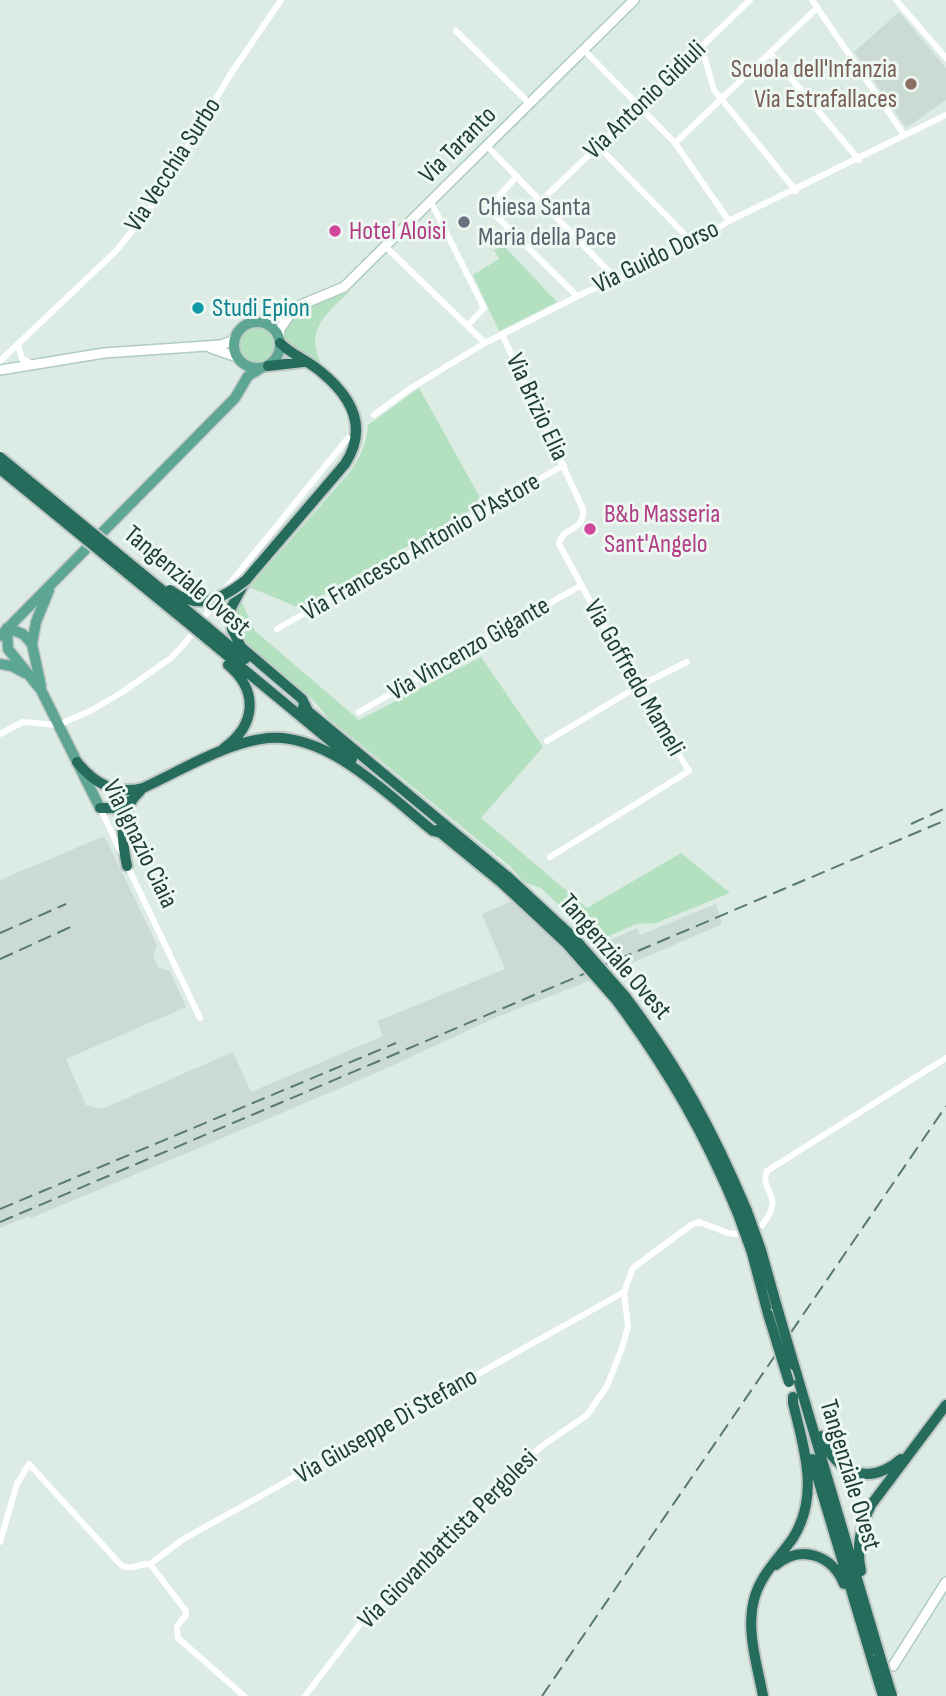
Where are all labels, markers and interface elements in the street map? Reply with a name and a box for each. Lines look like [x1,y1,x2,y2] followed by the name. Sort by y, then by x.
[578,34,712,166] street label: Via Antonio Gidiuli
[731,54,897,115] place label: Scuola dell'Infanzia Via Estrafallaces
[903,76,919,92] marker: Scuola dell'Infanzia Via Estrafallaces
[118,92,228,238] street label: Via Vecchia Surbo
[413,100,503,190] street label: Via Taranto
[478,192,616,253] place label: Chiesa Santa Maria della Pace
[588,213,724,301] street label: Via Guido Dorso
[456,214,472,230] marker: Chiesa Santa Maria della Pace
[349,216,446,247] place label: Hotel Aloisi
[327,223,343,239] marker: Hotel Aloisi
[212,293,310,324] place label: Studi Epion
[190,300,206,316] marker: Studi Epion
[499,349,575,465] street label: Via Brizio Elia
[296,466,546,628] street label: Via Francesco Antonio D'Astore
[604,499,720,560] place label: B&b Masseria Sant'Angelo
[117,519,257,643] street label: Tangenziale Ovest
[582,521,598,537] marker: B&b Masseria Sant'Angelo
[383,590,555,708] street label: Via Vincenzo Gigante
[577,594,691,762] street label: Via Goffredo Mameli
[96,775,184,913] street label: Via Ignazio Ciaia
[552,888,678,1026] street label: Tangenziale Ovest
[289,1361,483,1491] street label: Via Giuseppe Di Stefano
[812,1396,888,1554] street label: Tangenziale Ovest
[352,1443,544,1635] street label: Via Giovanbattista Pergolesi

